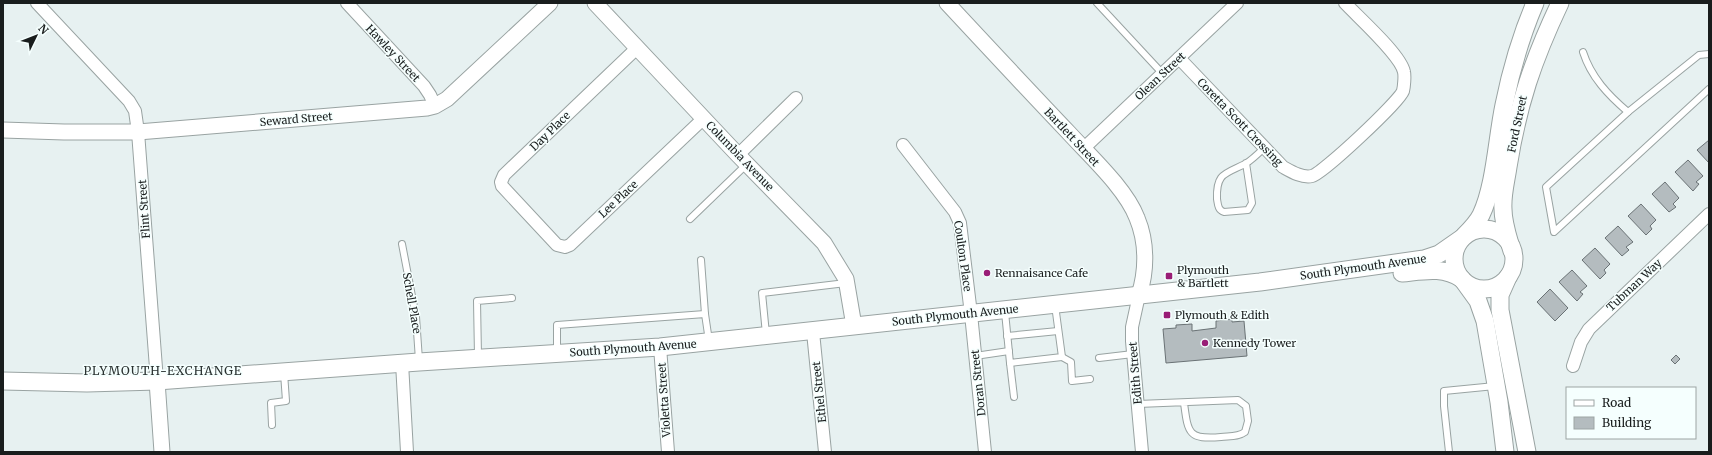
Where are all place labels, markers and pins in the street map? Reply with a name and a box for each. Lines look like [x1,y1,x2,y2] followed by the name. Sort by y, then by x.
[1177,263,1230,290] place label: Plymouth & Bartlett
[995,266,1088,280] place label: Rennaisance Cafe
[982,268,992,278] marker: Rennaisance Cafe
[1164,271,1174,281] marker: Plymouth & Bartlett
[1175,308,1270,322] place label: Plymouth & Edith
[1162,310,1172,320] marker: Plymouth & Edith
[1213,336,1296,350] place label: Kennedy Tower
[1200,338,1210,348] marker: Kennedy Tower

